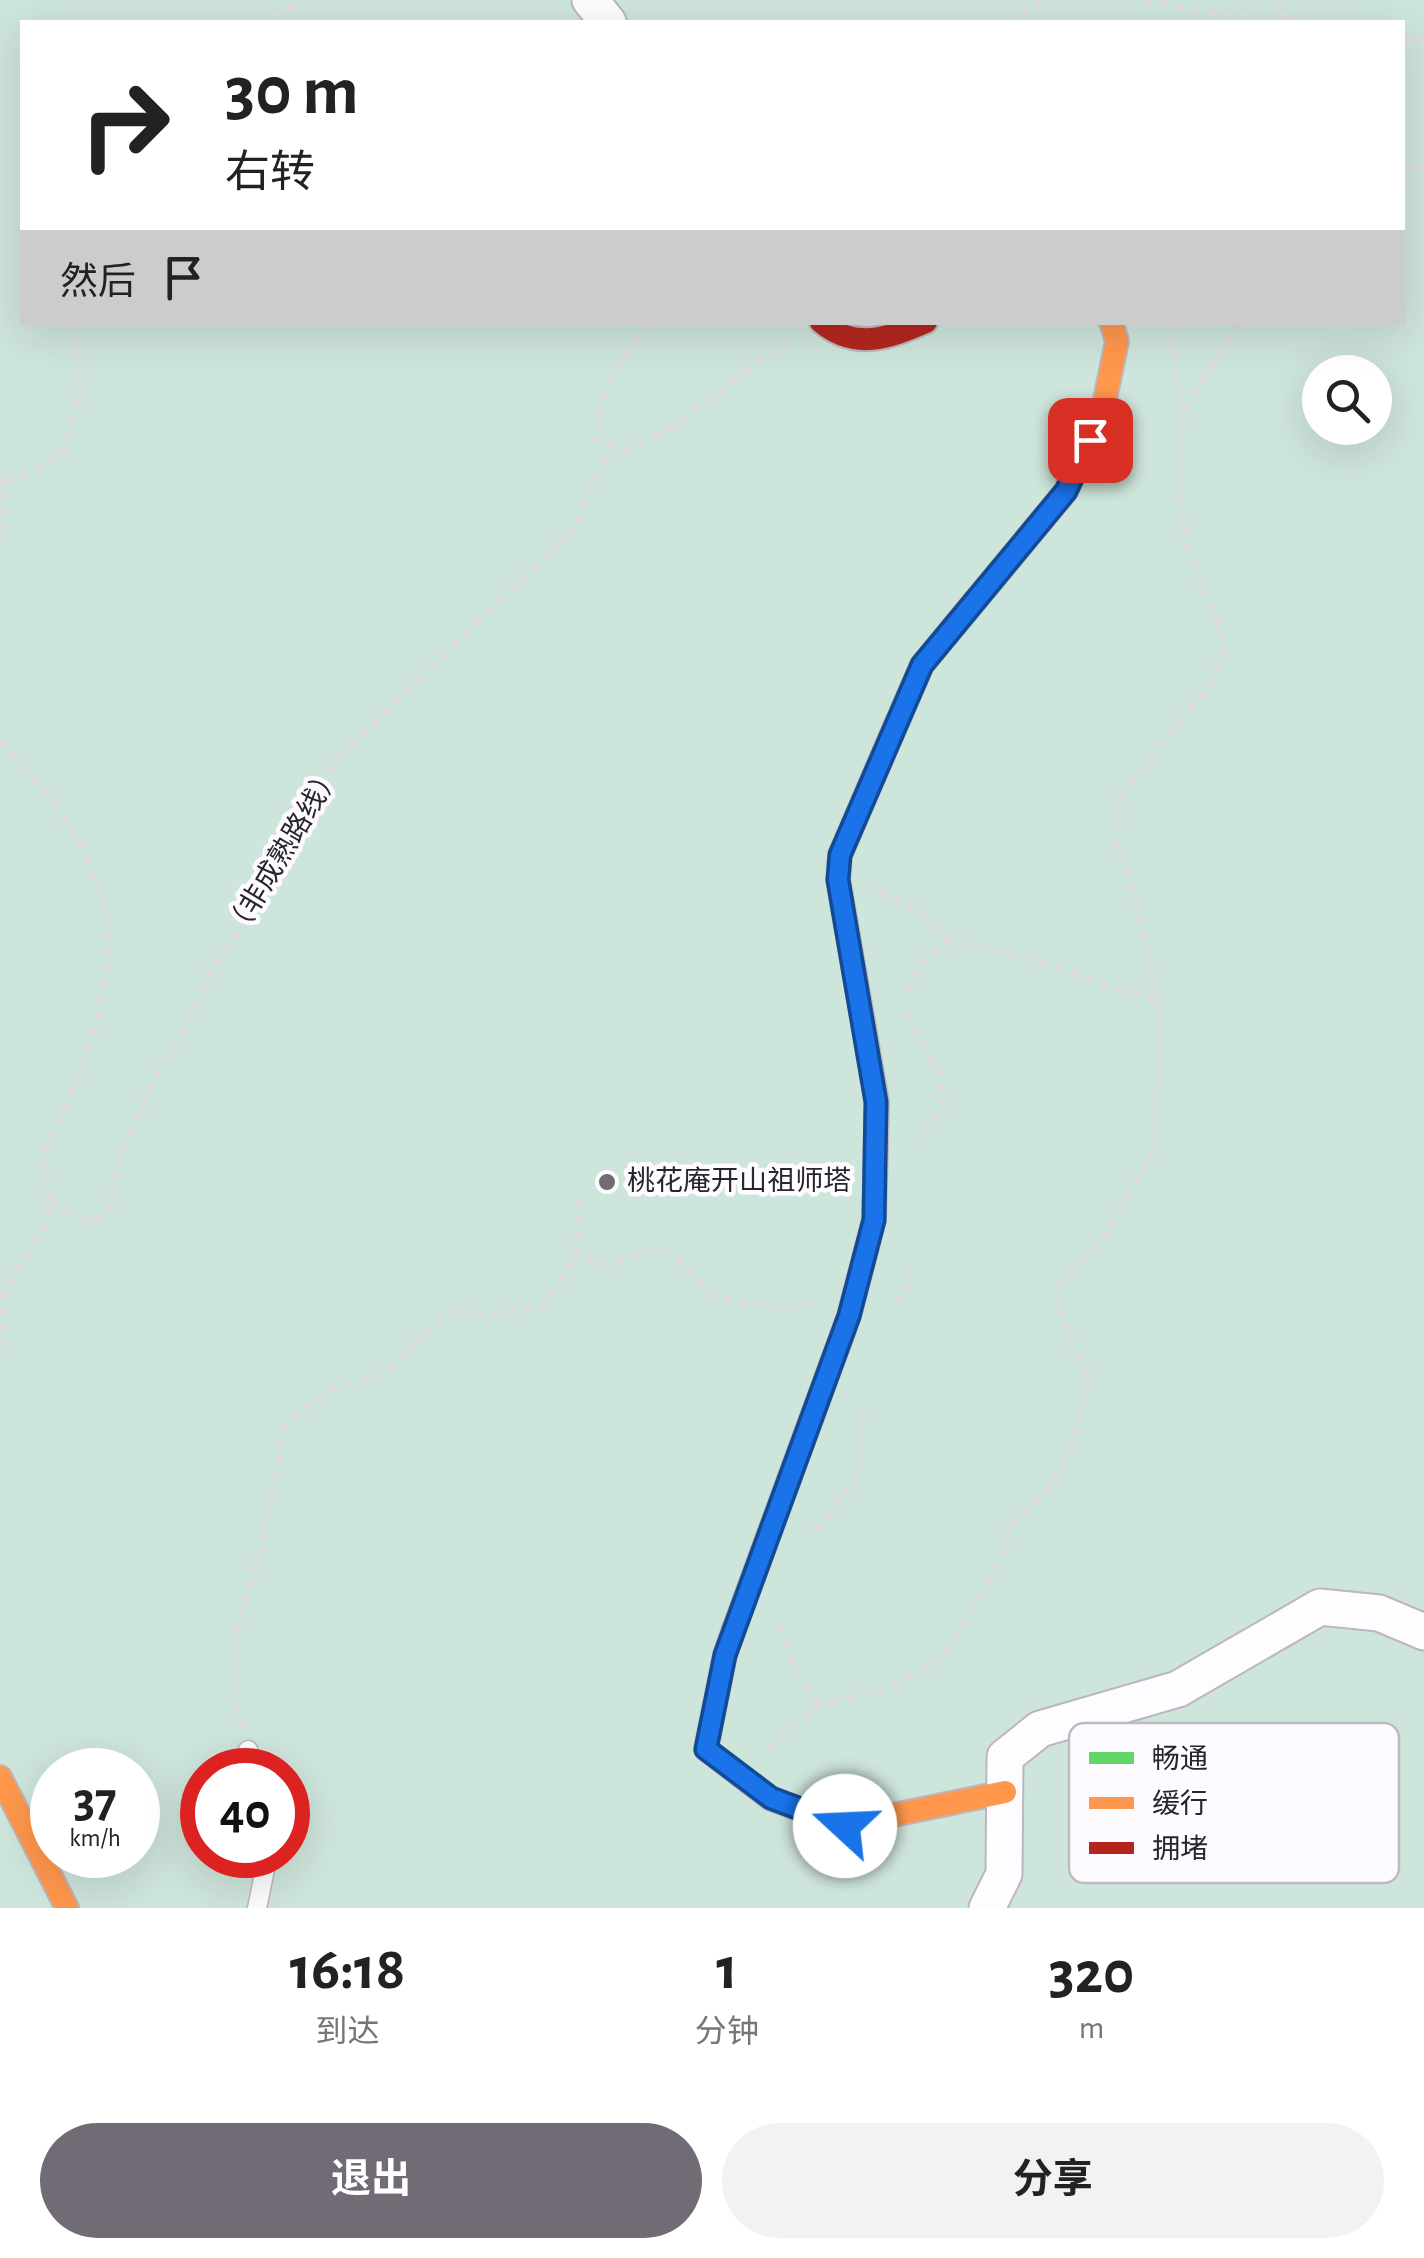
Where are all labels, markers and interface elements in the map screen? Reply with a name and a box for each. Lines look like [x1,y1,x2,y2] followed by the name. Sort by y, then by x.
[225,57,359,127] text: 30 m
[60,60,190,190] icon: right
[225,151,315,196] text: 右转
[156,250,211,305] icon: arrive
[60,264,136,302] text: 然后
[1302,355,1392,445] map controls
[1302,355,1392,445] button: search
[1048,398,1133,483] pin
[1063,413,1118,468] icon: arrive
[220,760,346,943] street label: （非成熟路线）
[627,1166,851,1196] place label: 桃花庵开山祖师塔
[596,1171,618,1193] marker: 桃花庵开山祖师塔
[1069,1723,1399,1883] legend
[1152,1744,1208,1774] text: 畅通
[180,1748,310,1878] speed limit sign: 40
[793,1774,897,1878] position arrow
[73,1776,117,1826] text: 37
[1152,1789,1208,1819] text: 缓行
[69,1826,121,1851] text: km/h
[1152,1834,1208,1864] text: 拥堵
[290,1940,405,2000] text: 16:18
[716,1940,738,2000] text: 1
[1049,1944,1134,2004] text: 320
[1079,2012,1104,2044] text: m
[316,2016,380,2048] text: 到达
[695,2016,759,2048] text: 分钟
[40,2123,702,2238] button: 退出
[722,2123,1384,2238] button: 分享

